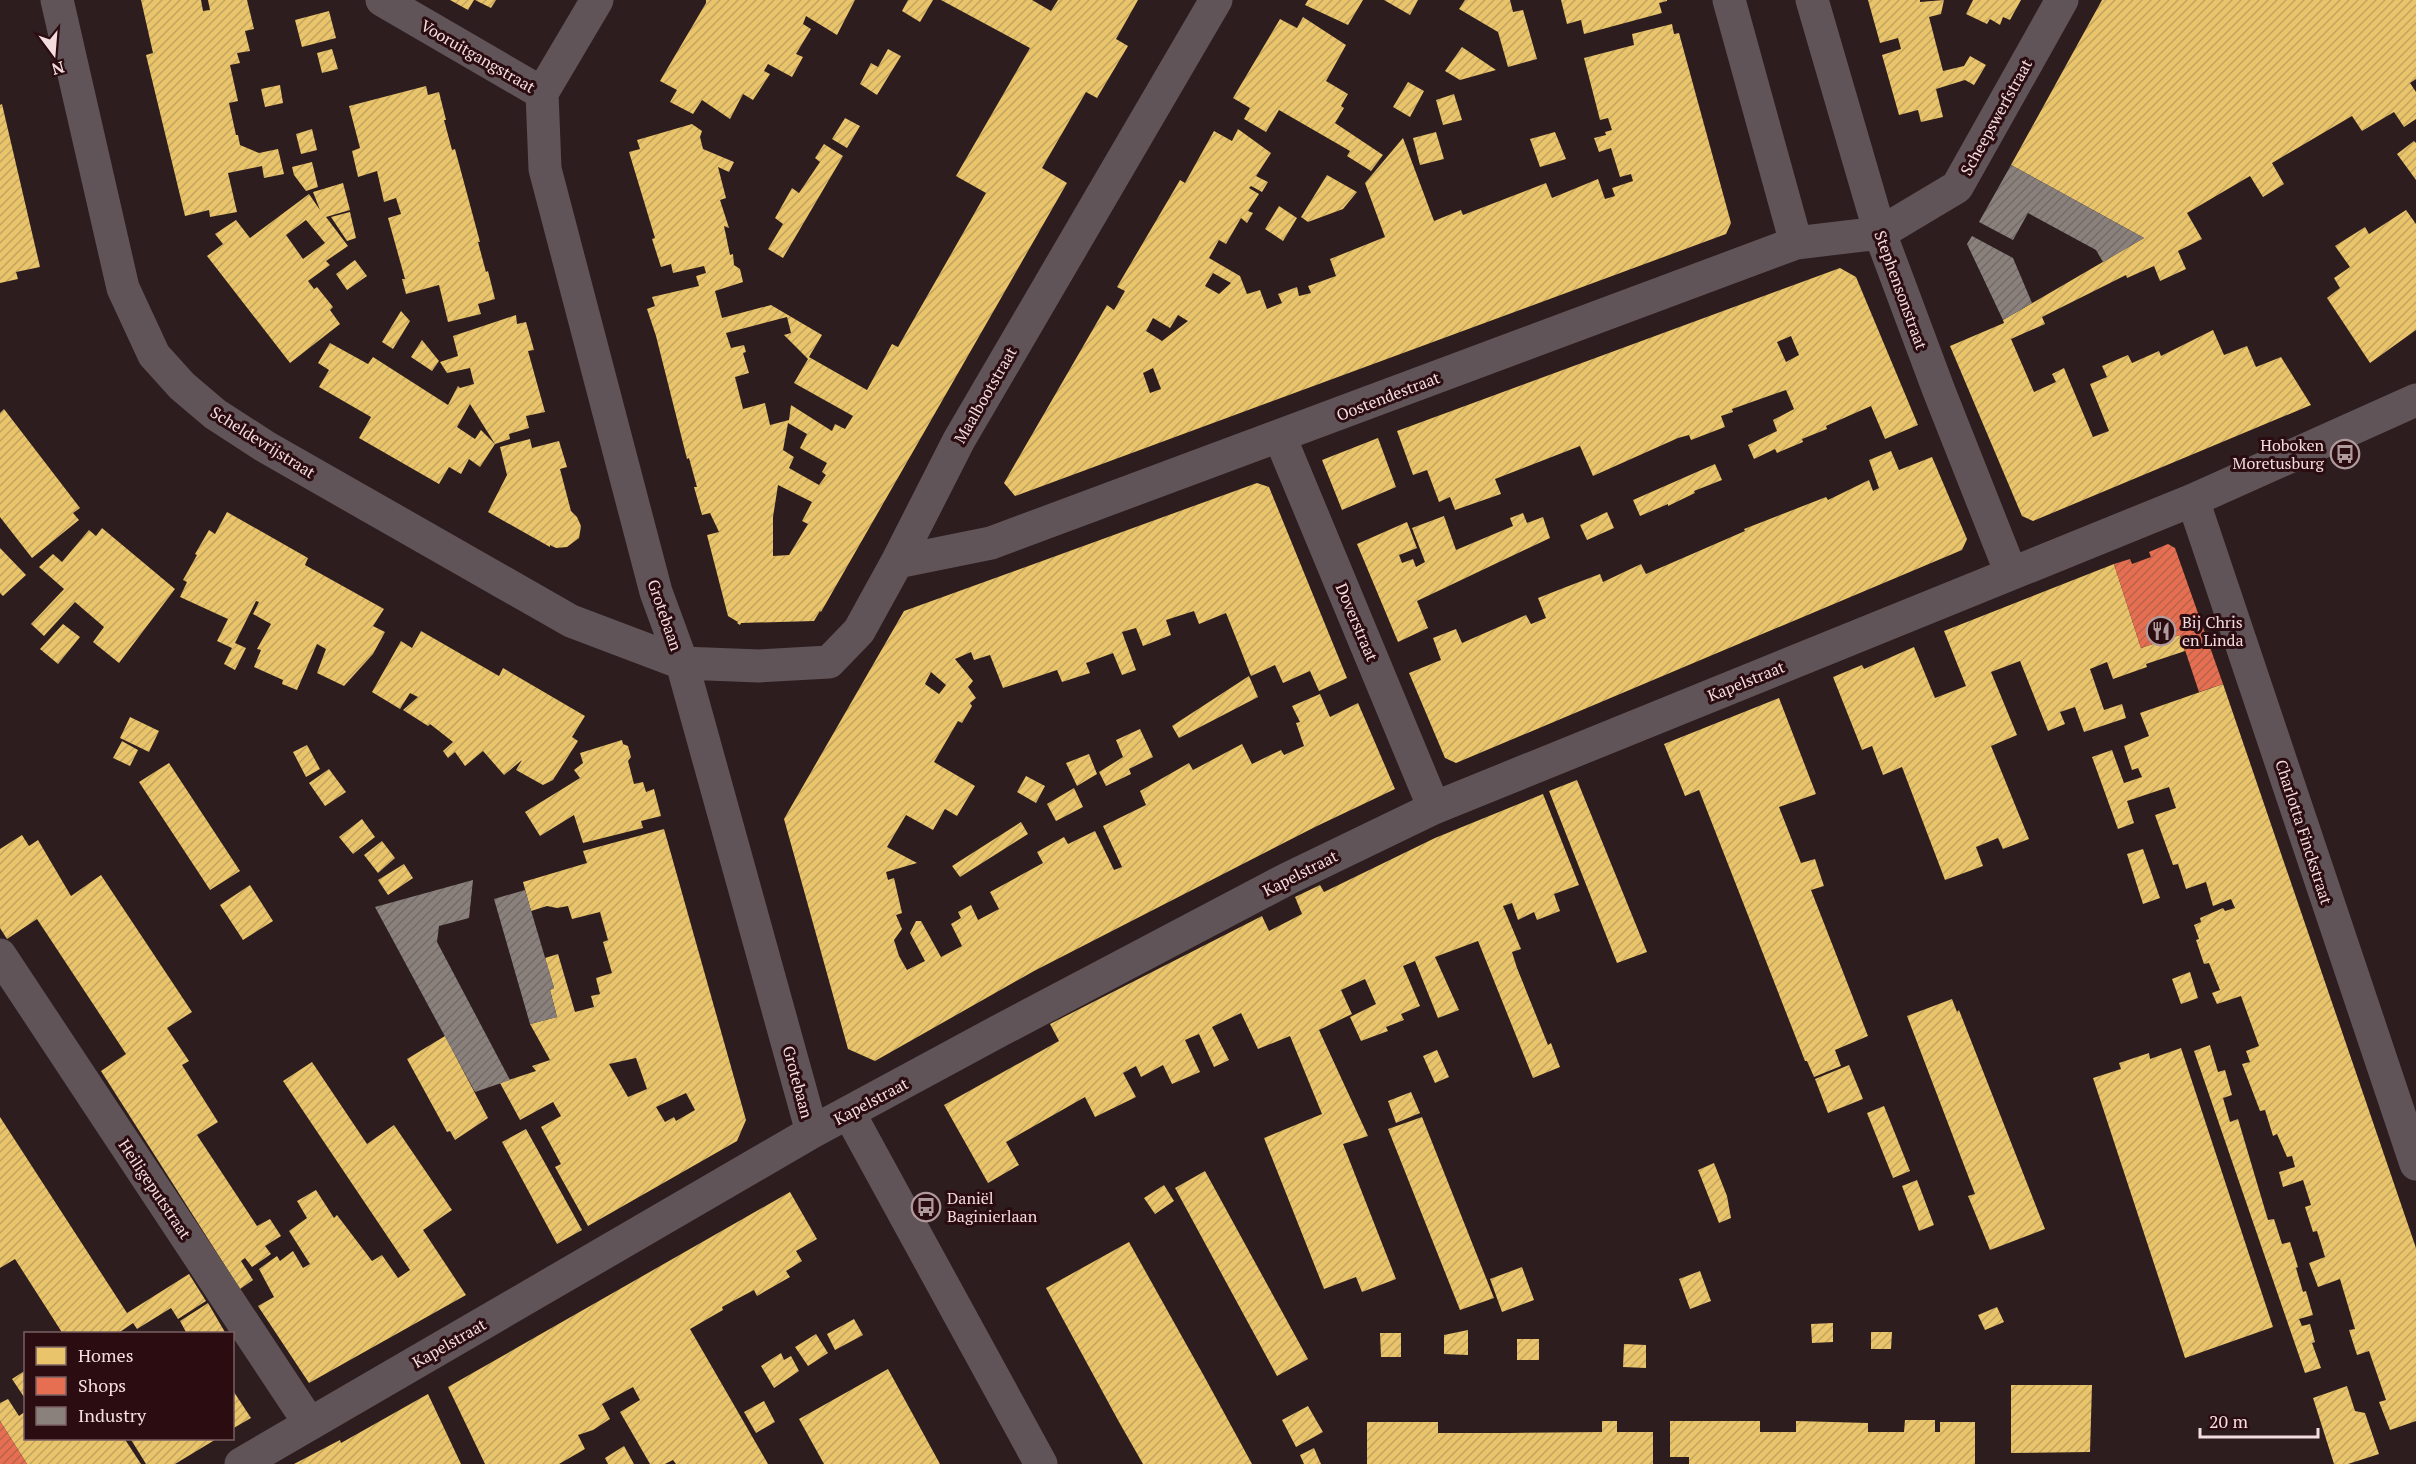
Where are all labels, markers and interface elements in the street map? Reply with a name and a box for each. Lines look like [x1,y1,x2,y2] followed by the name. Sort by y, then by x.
[417,14,539,98] street label: Vooruitgangstraat
[24,24,84,84] north arrow
[1955,55,2037,179] street label: Scheepswerfstraat
[49,56,67,81] text: N
[1869,228,1933,353] street label: Stephensonstraat
[948,343,1022,447] street label: Maalbootstraat
[1333,366,1443,426] street label: Oostendestraat
[206,401,320,483] street label: Scheldevrijstraat
[2233,434,2325,474] place label: Hoboken Moretusburg
[2329,438,2361,470] bus stop icon: Hoboken Moretusburg
[643,576,688,654] street label: Grotebaan
[1331,579,1383,665] street label: Doverstraat
[2182,611,2244,651] place label: Bij Chris en Linda
[2145,615,2177,647] restaurant icon: Bij Chris en Linda
[1704,656,1788,706] street label: Kapelstraat
[2270,757,2338,907] street label: Charlotta Finckstraat
[1259,845,1341,901] street label: Kapelstraat
[778,1043,818,1121] street label: Grotebaan
[830,1072,912,1130] street label: Kapelstraat
[113,1135,197,1243] street label: Heiligeputstraat
[947,1187,1038,1227] place label: Daniël Baginierlaan
[910,1191,942,1223] bus stop icon: Daniël Baginierlaan
[408,1313,490,1373] street label: Kapelstraat
[24,1332,234,1440] legend
[78,1343,133,1367] text: Homes
[78,1373,126,1397] text: Shops
[2200,1401,2318,1439] scale bar
[78,1403,147,1427] text: Industry
[2209,1409,2249,1433] text: 20 m

